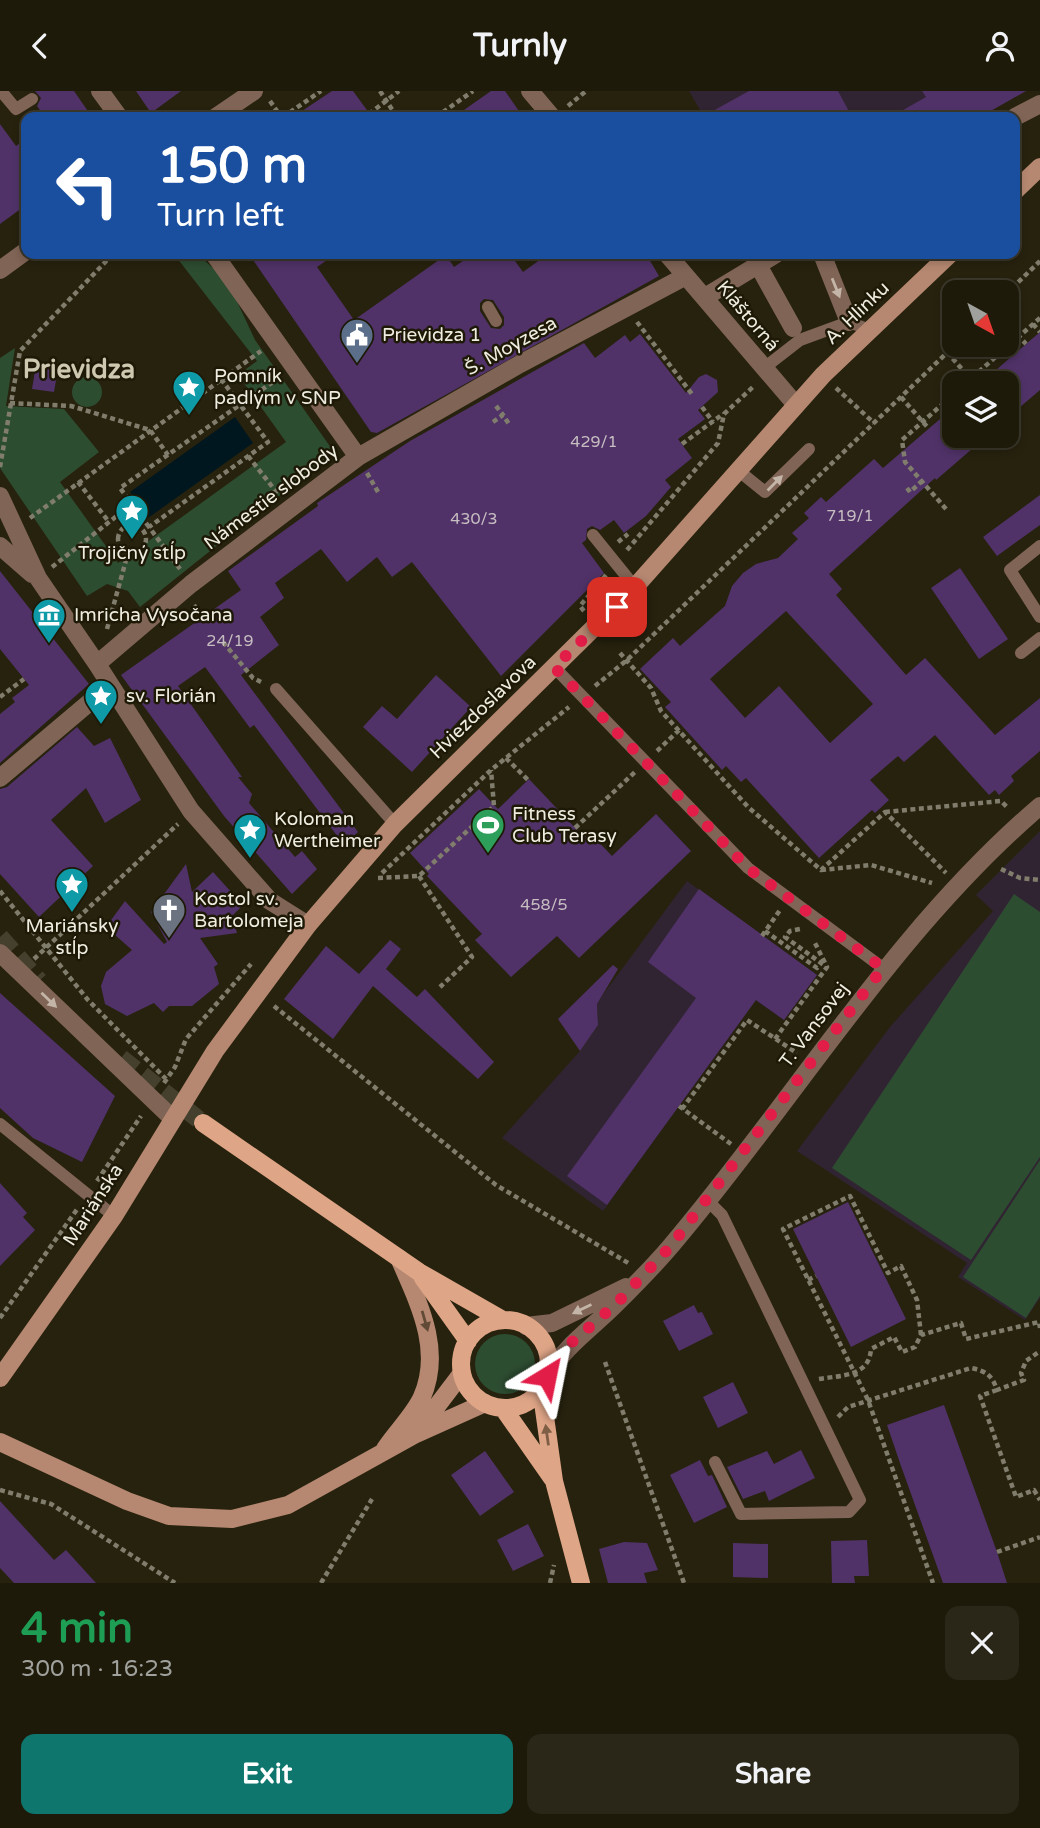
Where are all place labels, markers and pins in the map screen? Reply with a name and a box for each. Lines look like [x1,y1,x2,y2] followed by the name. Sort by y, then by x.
[338,316,376,365] public building icon: Prievidza 1
[382,324,481,346] place label: Prievidza 1
[214,365,341,409] place label: Pomník padlým v SNP
[170,368,208,417] place icon: Pomník padlým v SNP
[113,492,151,541] place icon: Trojičný stĺp
[78,541,186,564] place label: Trojičný stĺp
[587,577,647,637] pin
[30,596,68,645] museum icon: Imricha Vysočana
[74,604,233,626] place label: Imricha Vysočana
[82,677,120,726] place icon: sv. Florián
[126,685,216,707] place label: sv. Florián
[512,803,617,847] place label: Fitness Club Terasy
[469,806,507,855] sports icon: Fitness Club Terasy
[274,808,381,852] place label: Koloman Wertheimer
[231,811,269,860] place icon: Koloman Wertheimer
[53,865,91,914] place icon: Mariánsky stĺp
[194,888,304,932] place label: Kostol sv. Bartolomeja
[150,891,188,940] church icon: Kostol sv. Bartolomeja
[26,915,118,959] place label: Mariánsky stĺp

